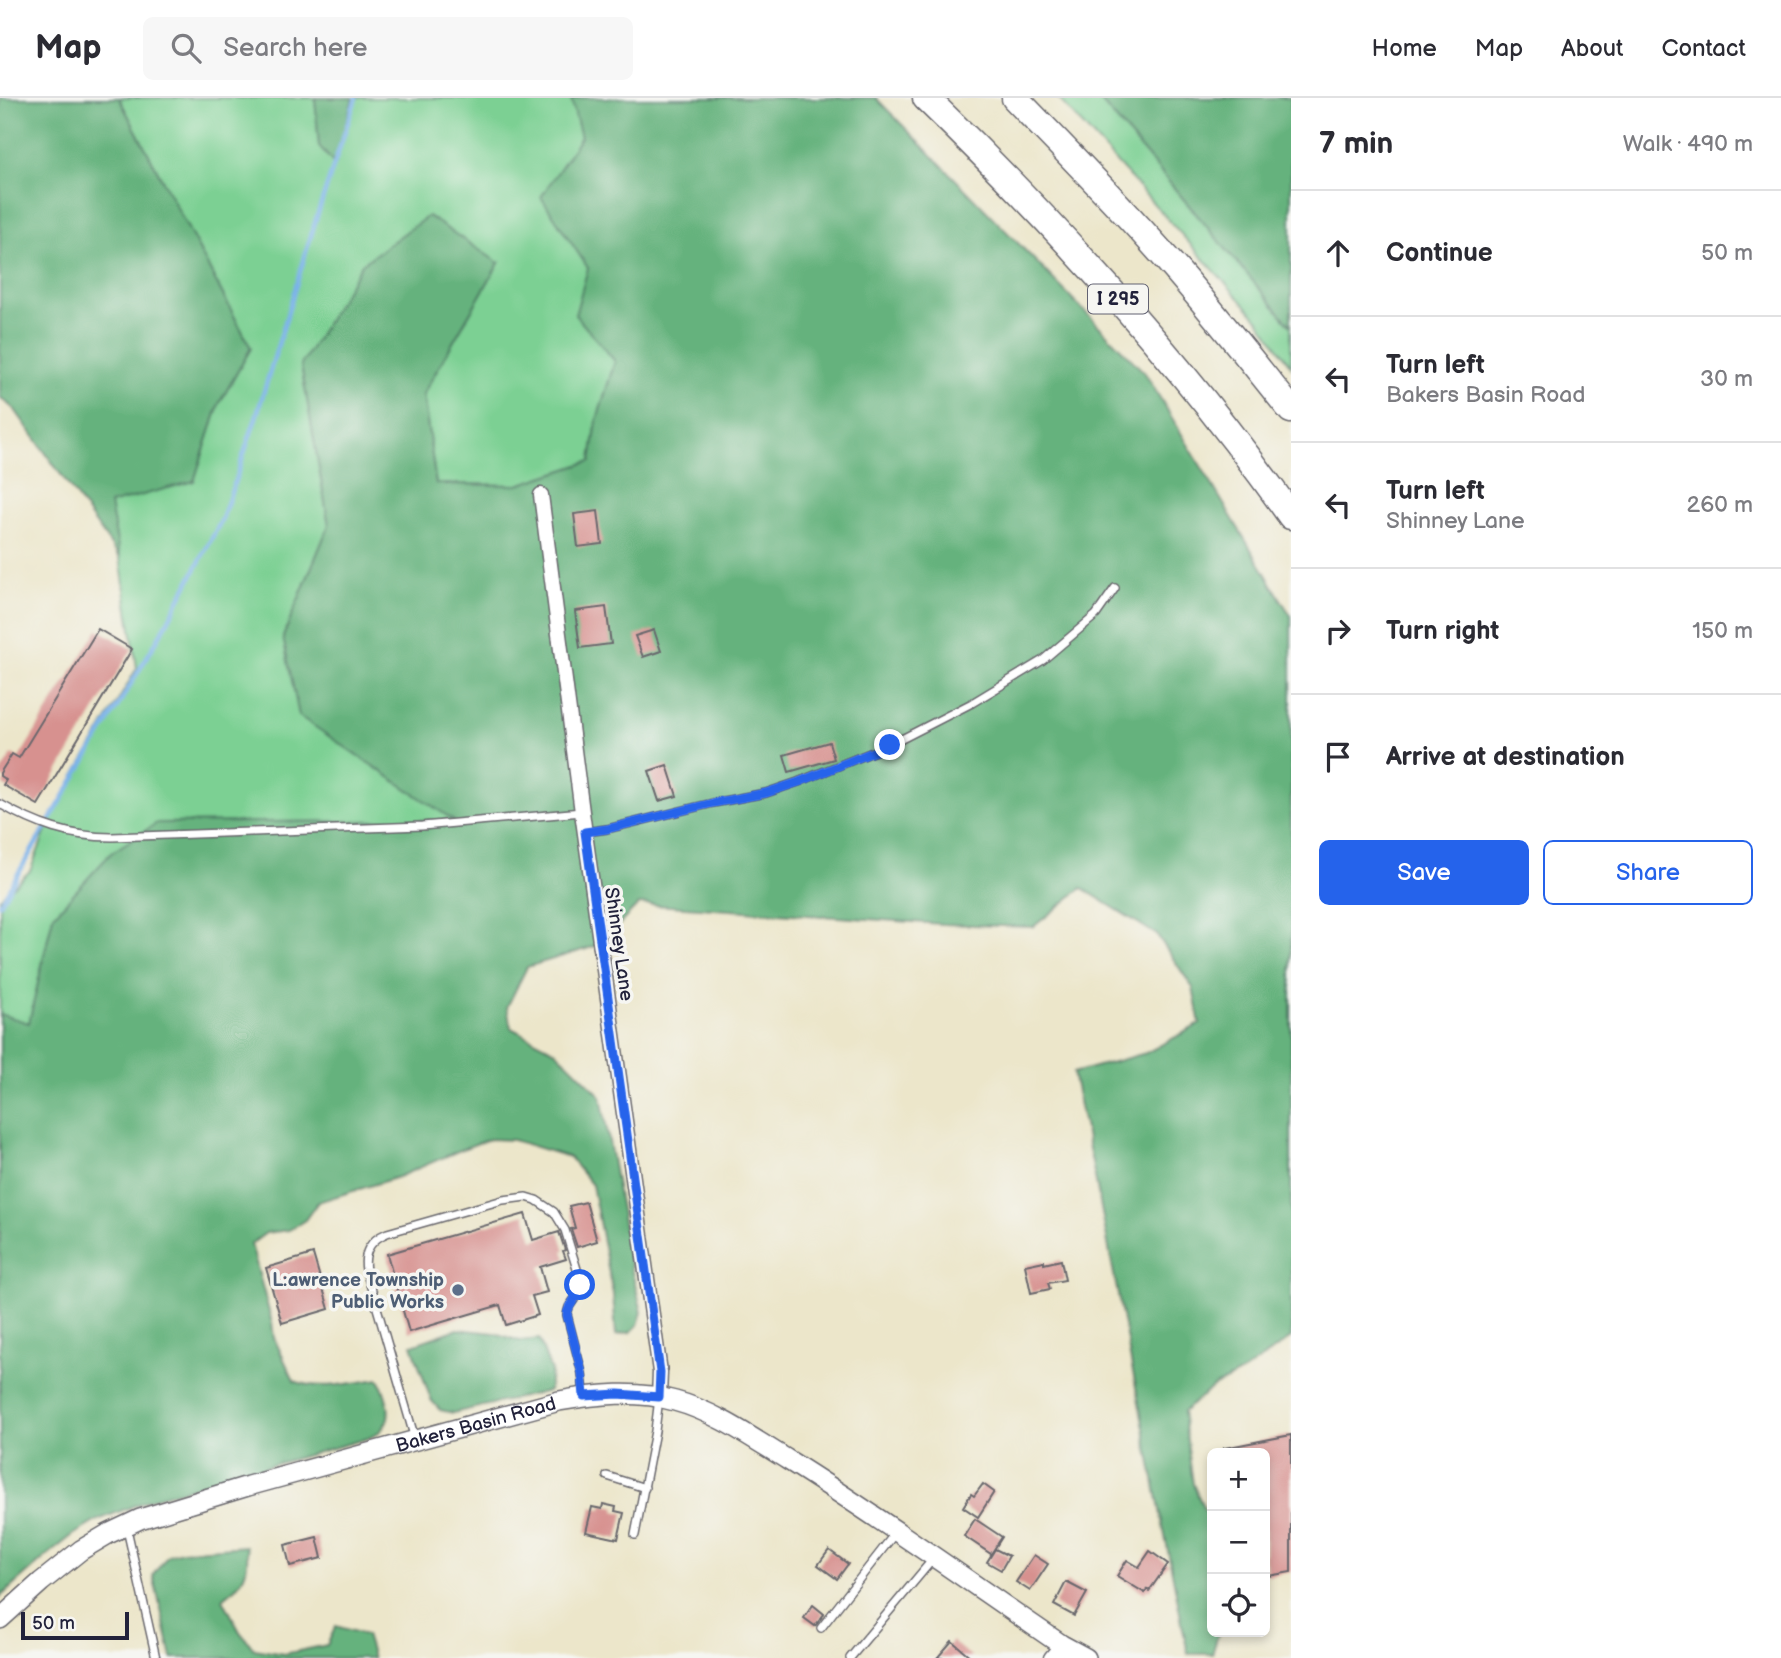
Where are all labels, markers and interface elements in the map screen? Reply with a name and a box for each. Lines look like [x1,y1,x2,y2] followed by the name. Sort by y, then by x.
[143,17,633,80] search box
[35,28,101,68] text: Map
[167,29,205,67] icon: search
[223,33,367,64] text: Search here
[1372,34,1437,63] text: Home
[1475,34,1523,63] text: Map
[1561,34,1623,63] text: About
[1661,34,1746,63] text: Contact
[1319,126,1393,162] text: 7 min
[1623,130,1753,158] text: Walk · 490 m
[1319,234,1357,272] icon: ahead
[1386,238,1493,269] text: Continue
[1701,239,1753,267] text: 50 m
[1088,284,1148,314] road number: I 295
[1386,350,1485,381] text: Turn left
[1319,360,1357,398] icon: left
[1700,365,1753,393] text: 30 m
[1386,381,1586,409] text: Bakers Basin Road
[1386,476,1485,507] text: Turn left
[1319,486,1357,524] icon: left
[1687,491,1753,519] text: 260 m
[1386,507,1525,535] text: Shinney Lane
[1319,612,1357,650] icon: right
[1386,616,1499,647] text: Turn right
[1692,617,1753,645] text: 150 m
[874,729,905,760] route end
[1319,738,1357,776] icon: arrive
[1386,742,1625,773] text: Arrive at destination
[1319,840,1529,905] button: Save
[1543,840,1753,905] button: Share
[599,886,638,1003] street label: Shinney Lane
[272,1269,444,1314] place label: L:awrence Township Public Works
[564,1269,595,1300] route start
[450,1282,466,1298] marker: L:awrence Township Public Works
[393,1392,559,1458] street label: Bakers Basin Road
[1207,1448,1270,1637] map controls
[1207,1448,1270,1511] button: +
[1207,1511,1270,1574] button: −
[1207,1574,1270,1637] button: locate
[21,1609,130,1641] scale bar
[32,1612,75,1635] text: 50 m

